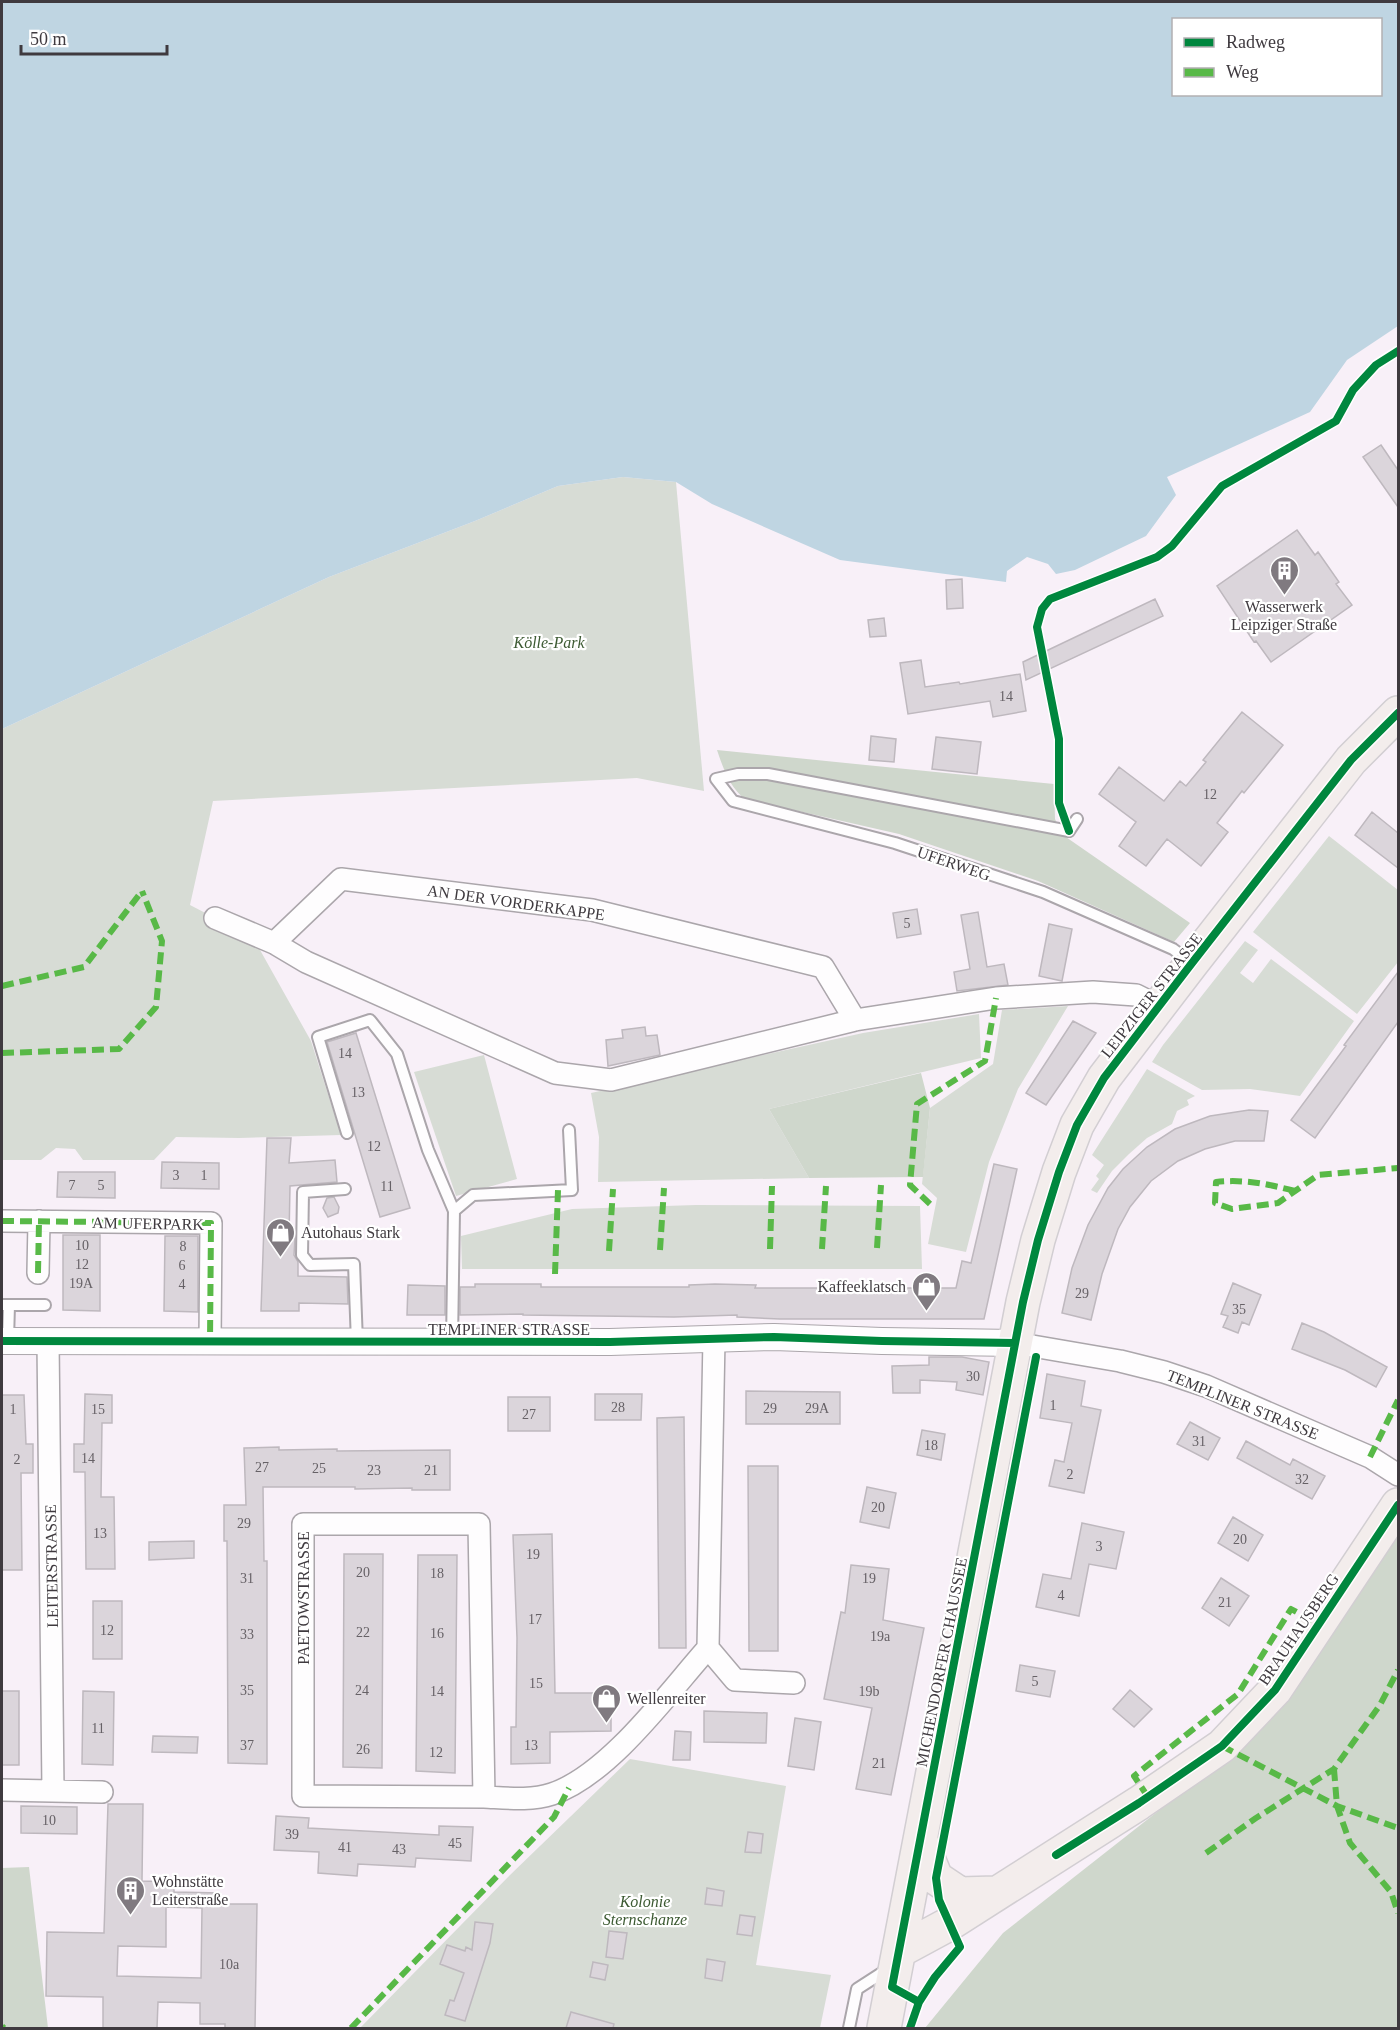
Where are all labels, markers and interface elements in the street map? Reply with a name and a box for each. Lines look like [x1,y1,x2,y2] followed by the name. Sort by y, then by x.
[21,18,166,56] scale bar
[1172,18,1382,96] legend
[30,29,67,49] text: 50 m
[1226,32,1285,52] text: Radweg
[1226,62,1259,82] text: Weg
[1268,554,1300,596] building icon: Wasserwerk Leipziger Straße
[1231,598,1337,634] place label: Wasserwerk Leipziger Straße
[512,634,585,651] park label: Kölle-Park
[999,689,1013,704] house number: 14
[1203,787,1217,802] house number: 12
[915,843,993,884] street label: UFERWEG
[426,882,606,923] street label: AN DER VORDERKAPPE
[904,916,911,931] house number: 5
[1097,930,1205,1061] street label: LEIPZIGER STRASSE
[338,1046,352,1061] house number: 14
[351,1085,365,1100] house number: 13
[367,1139,381,1154] house number: 12
[173,1168,180,1183] house number: 3
[201,1168,208,1183] house number: 1
[69,1178,76,1193] house number: 7
[98,1178,105,1193] house number: 5
[380,1179,394,1194] house number: 11
[92,1214,205,1233] street label: AM UFERPARK
[264,1216,296,1258] shop icon: Autohaus Stark
[301,1224,400,1241] place label: Autohaus Stark
[75,1238,89,1253] house number: 10
[180,1239,187,1254] house number: 8
[75,1257,89,1272] house number: 12
[179,1258,186,1273] house number: 6
[911,1270,943,1312] shop icon: Kaffeeklatsch
[69,1276,94,1291] house number: 19A
[179,1277,186,1292] house number: 4
[817,1278,906,1295] place label: Kaffeeklatsch
[1075,1286,1089,1301] house number: 29
[1232,1302,1246,1317] house number: 35
[428,1321,590,1338] street label: TEMPLINER STRASSE
[1164,1366,1321,1443] street label: TEMPLINER STRASSE
[966,1369,980,1384] house number: 30
[1050,1398,1057,1413] house number: 1
[611,1400,625,1415] house number: 28
[763,1401,777,1416] house number: 29
[805,1401,830,1416] house number: 29A
[10,1402,17,1417] house number: 1
[91,1402,105,1417] house number: 15
[522,1407,536,1422] house number: 27
[1192,1434,1206,1449] house number: 31
[924,1438,938,1453] house number: 18
[81,1451,95,1466] house number: 14
[14,1452,21,1467] house number: 2
[255,1460,269,1475] house number: 27
[312,1461,326,1476] house number: 25
[367,1463,381,1478] house number: 23
[424,1463,438,1478] house number: 21
[1067,1467,1074,1482] house number: 2
[1295,1472,1309,1487] house number: 32
[871,1500,885,1515] house number: 20
[42,1504,61,1628] street label: LEITERSTRASSE
[237,1516,251,1531] house number: 29
[93,1526,107,1541] house number: 13
[295,1531,312,1665] street label: PAETOWSTRASSE
[1233,1532,1247,1547] house number: 20
[1096,1539,1103,1554] house number: 3
[526,1547,540,1562] house number: 19
[913,1556,970,1768] street label: MICHENDORFER CHAUSSEE
[356,1565,370,1580] house number: 20
[430,1566,444,1581] house number: 18
[1255,1570,1342,1688] street label: BRAUHAUSBERG
[240,1571,254,1586] house number: 31
[862,1571,876,1586] house number: 19
[1058,1588,1065,1603] house number: 4
[1218,1595,1232,1610] house number: 21
[528,1612,542,1627] house number: 17
[100,1623,114,1638] house number: 12
[356,1625,370,1640] house number: 22
[430,1626,444,1641] house number: 16
[240,1627,254,1642] house number: 33
[870,1629,891,1644] house number: 19a
[1032,1674,1039,1689] house number: 5
[529,1676,543,1691] house number: 15
[590,1682,622,1724] shop icon: Wellenreiter
[240,1683,254,1698] house number: 35
[355,1683,369,1698] house number: 24
[430,1684,444,1699] house number: 14
[859,1684,880,1699] house number: 19b
[627,1690,706,1707] place label: Wellenreiter
[91,1721,105,1736] house number: 11
[240,1738,254,1753] house number: 37
[524,1738,538,1753] house number: 13
[356,1742,370,1757] house number: 26
[429,1745,443,1760] house number: 12
[872,1756,886,1771] house number: 21
[42,1813,56,1828] house number: 10
[285,1827,299,1842] house number: 39
[448,1836,462,1851] house number: 45
[338,1840,352,1855] house number: 41
[392,1842,406,1857] house number: 43
[152,1873,228,1908] place label: Wohnstätte Leiterstraße
[115,1874,147,1916] building icon: Wohnstätte Leiterstraße
[603,1893,687,1928] park label: Kolonie Sternschanze
[219,1957,240,1972] house number: 10a

